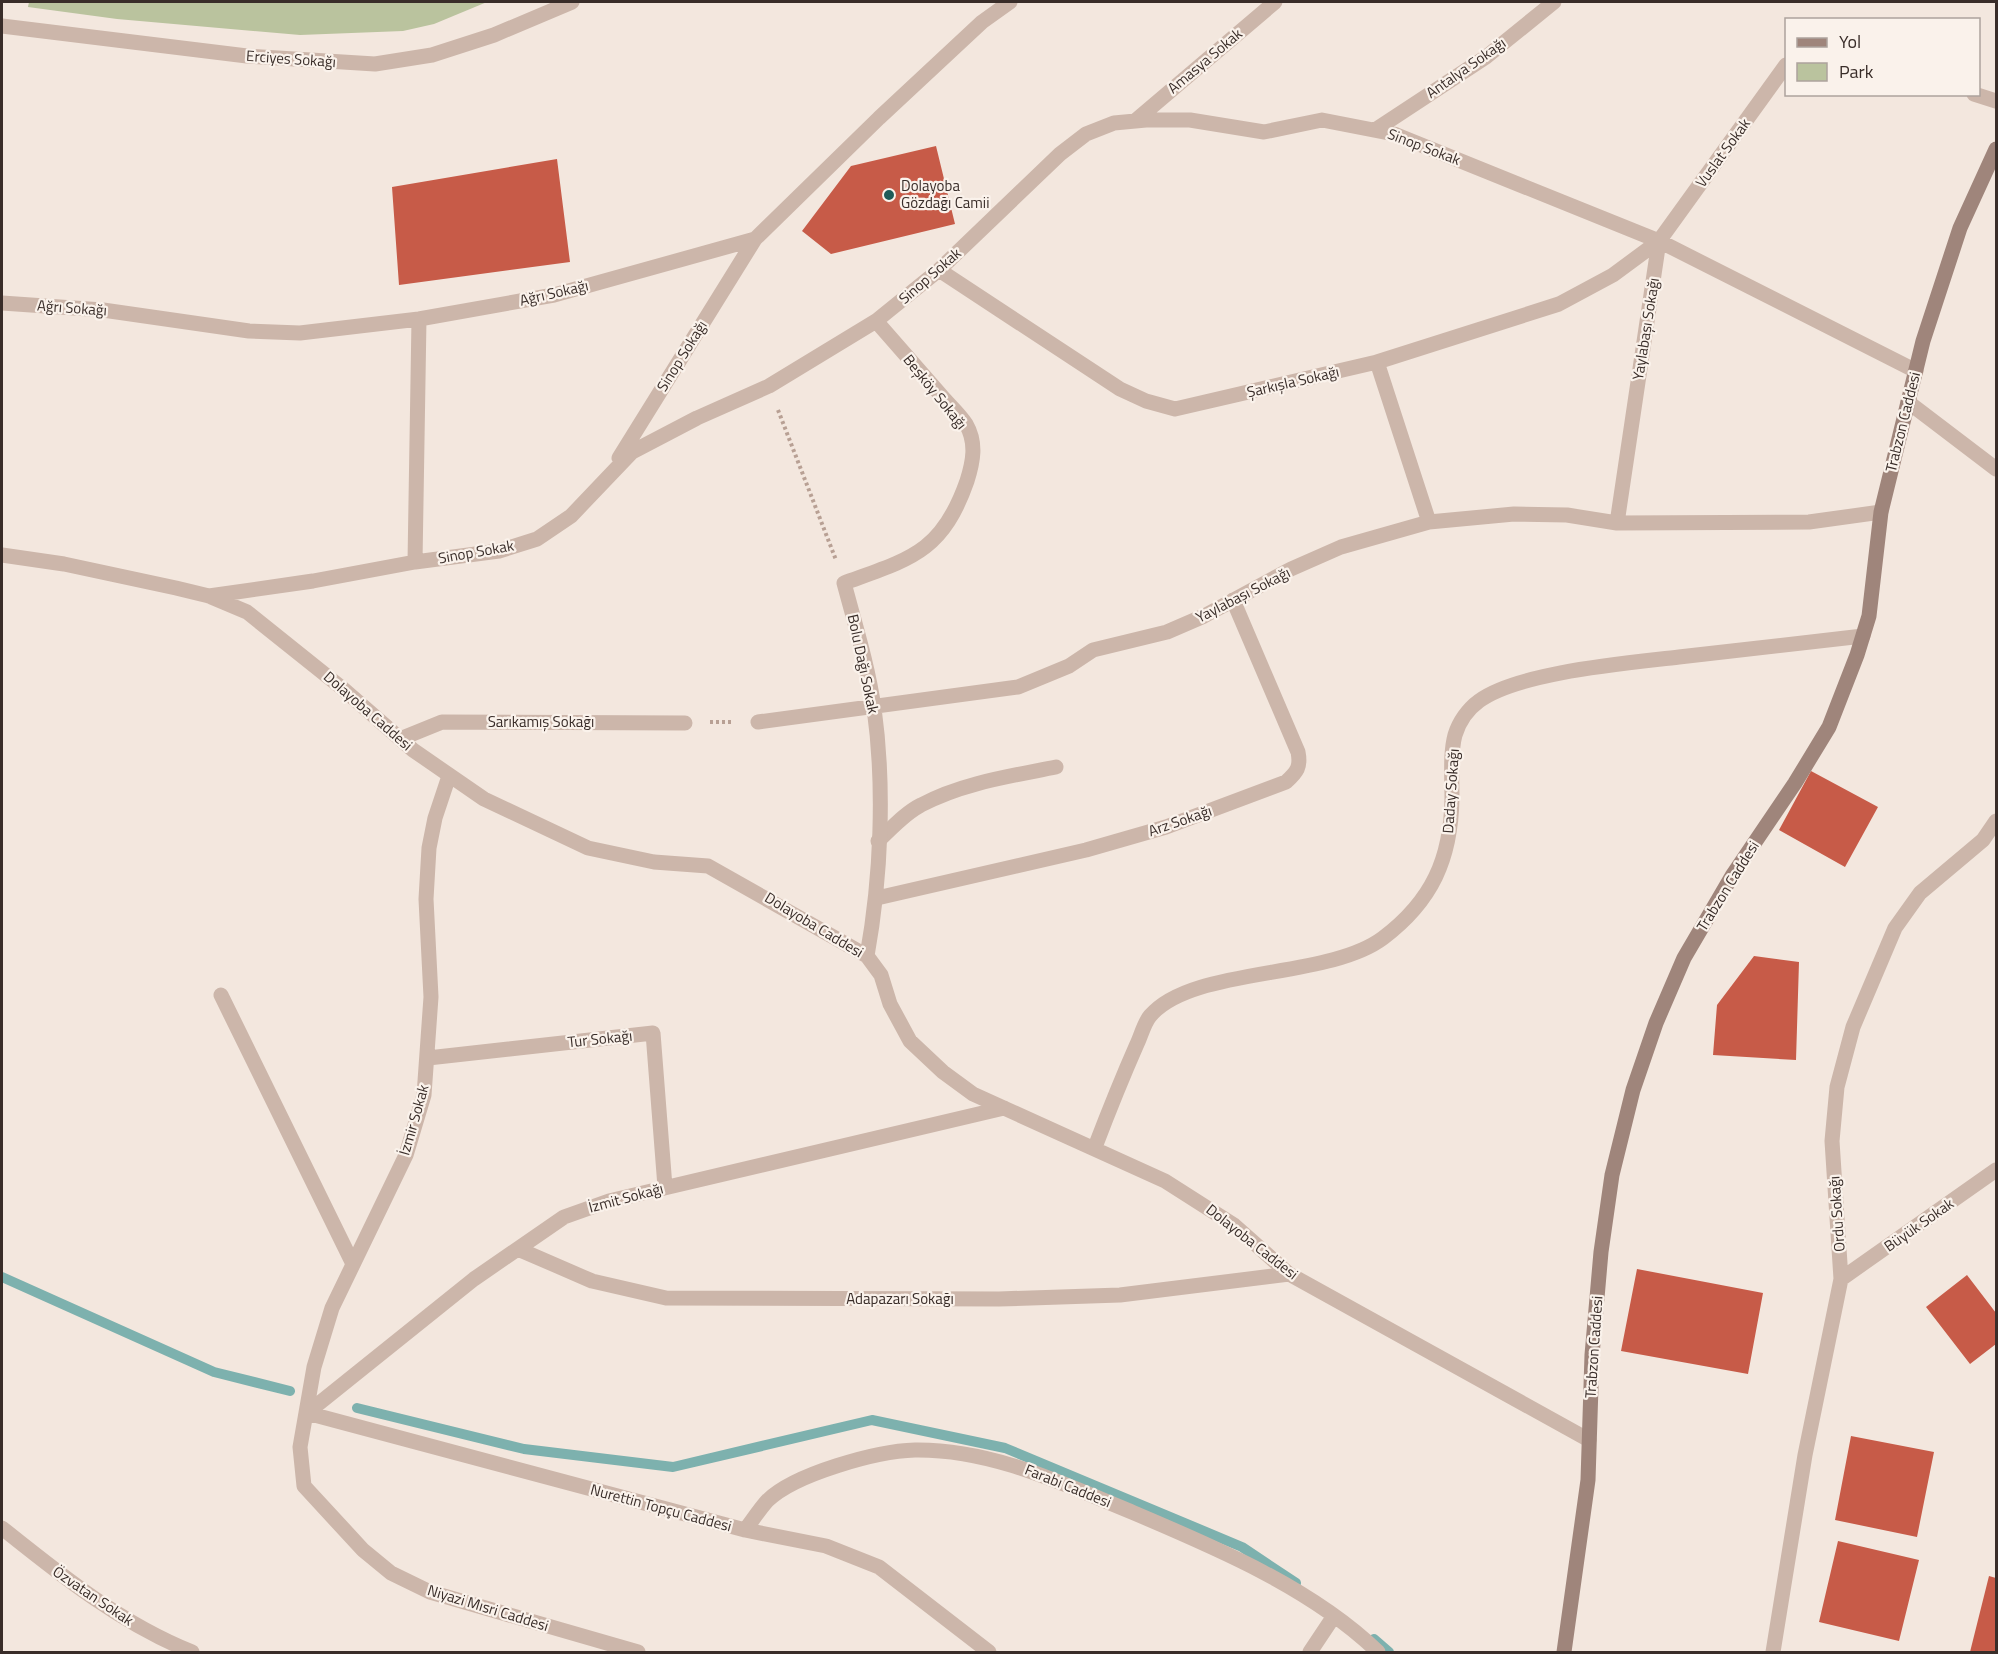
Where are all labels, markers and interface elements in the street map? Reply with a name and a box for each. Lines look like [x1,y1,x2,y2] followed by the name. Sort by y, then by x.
[1785,18,1980,96] legend
[1162,22,1247,99] street label: Amasya Sokak
[1839,28,1861,55] text: Yol
[1421,32,1510,104] street label: Antalya Sokağı
[245,44,337,73] street label: Erciyes Sokağı
[1839,58,1874,85] text: Park
[1690,113,1756,192] street label: Vuslat Sokak
[1384,122,1464,171] street label: Sinop Sokak
[901,174,989,214] place label: Dolayoba Gözdağı Camii
[882,188,896,202] marker: Dolayoba Gözdağı Camii
[893,242,966,309] street label: Sinop Sokak
[517,273,591,312] street label: Ağrı Sokağı
[1626,276,1665,382] street label: Yaylabaşı Sokağı
[36,294,108,321] street label: Ağrı Sokağı
[651,316,713,396] street label: Sinop Sokağı
[898,349,973,434] street label: Beşköy Sokağı
[1244,360,1341,403] street label: Şarkışla Sokağı
[1879,369,1926,474] street label: Trabzon Caddesi
[436,534,516,569] street label: Sinop Sokak
[1191,561,1294,628] street label: Yaylabaşı Sokağı
[842,612,885,716] street label: Bolu Dağı Sokak
[319,665,418,756] street label: Dolayoba Caddesi
[488,710,594,733] street label: Sarıkamış Sokağı
[1436,748,1465,834] street label: Daday Sokağı
[1145,799,1215,842] street label: Arz Sokağı
[1691,836,1765,935] street label: Trabzon Caddesi
[760,886,868,963] street label: Dolayoba Caddesi
[567,1024,633,1053] street label: Tur Sokağı
[392,1082,435,1158] street label: İzmir Sokak
[1822,1175,1851,1253] street label: Ordu Sokağı
[586,1176,666,1219] street label: İzmit Sokağı
[1879,1192,1958,1257] street label: Büyük Sokak
[1201,1198,1303,1285] street label: Dolayoba Caddesi
[846,1287,954,1310] street label: Adapazarı Sokağı
[1578,1295,1609,1399] street label: Trabzon Caddesi
[1021,1458,1115,1513] street label: Farabi Caddesi
[588,1478,734,1537] street label: Nurettin Topçu Caddesi
[48,1560,138,1631] street label: Özvatan Sokak
[425,1578,552,1637] street label: Niyazi Mısri Caddesi

